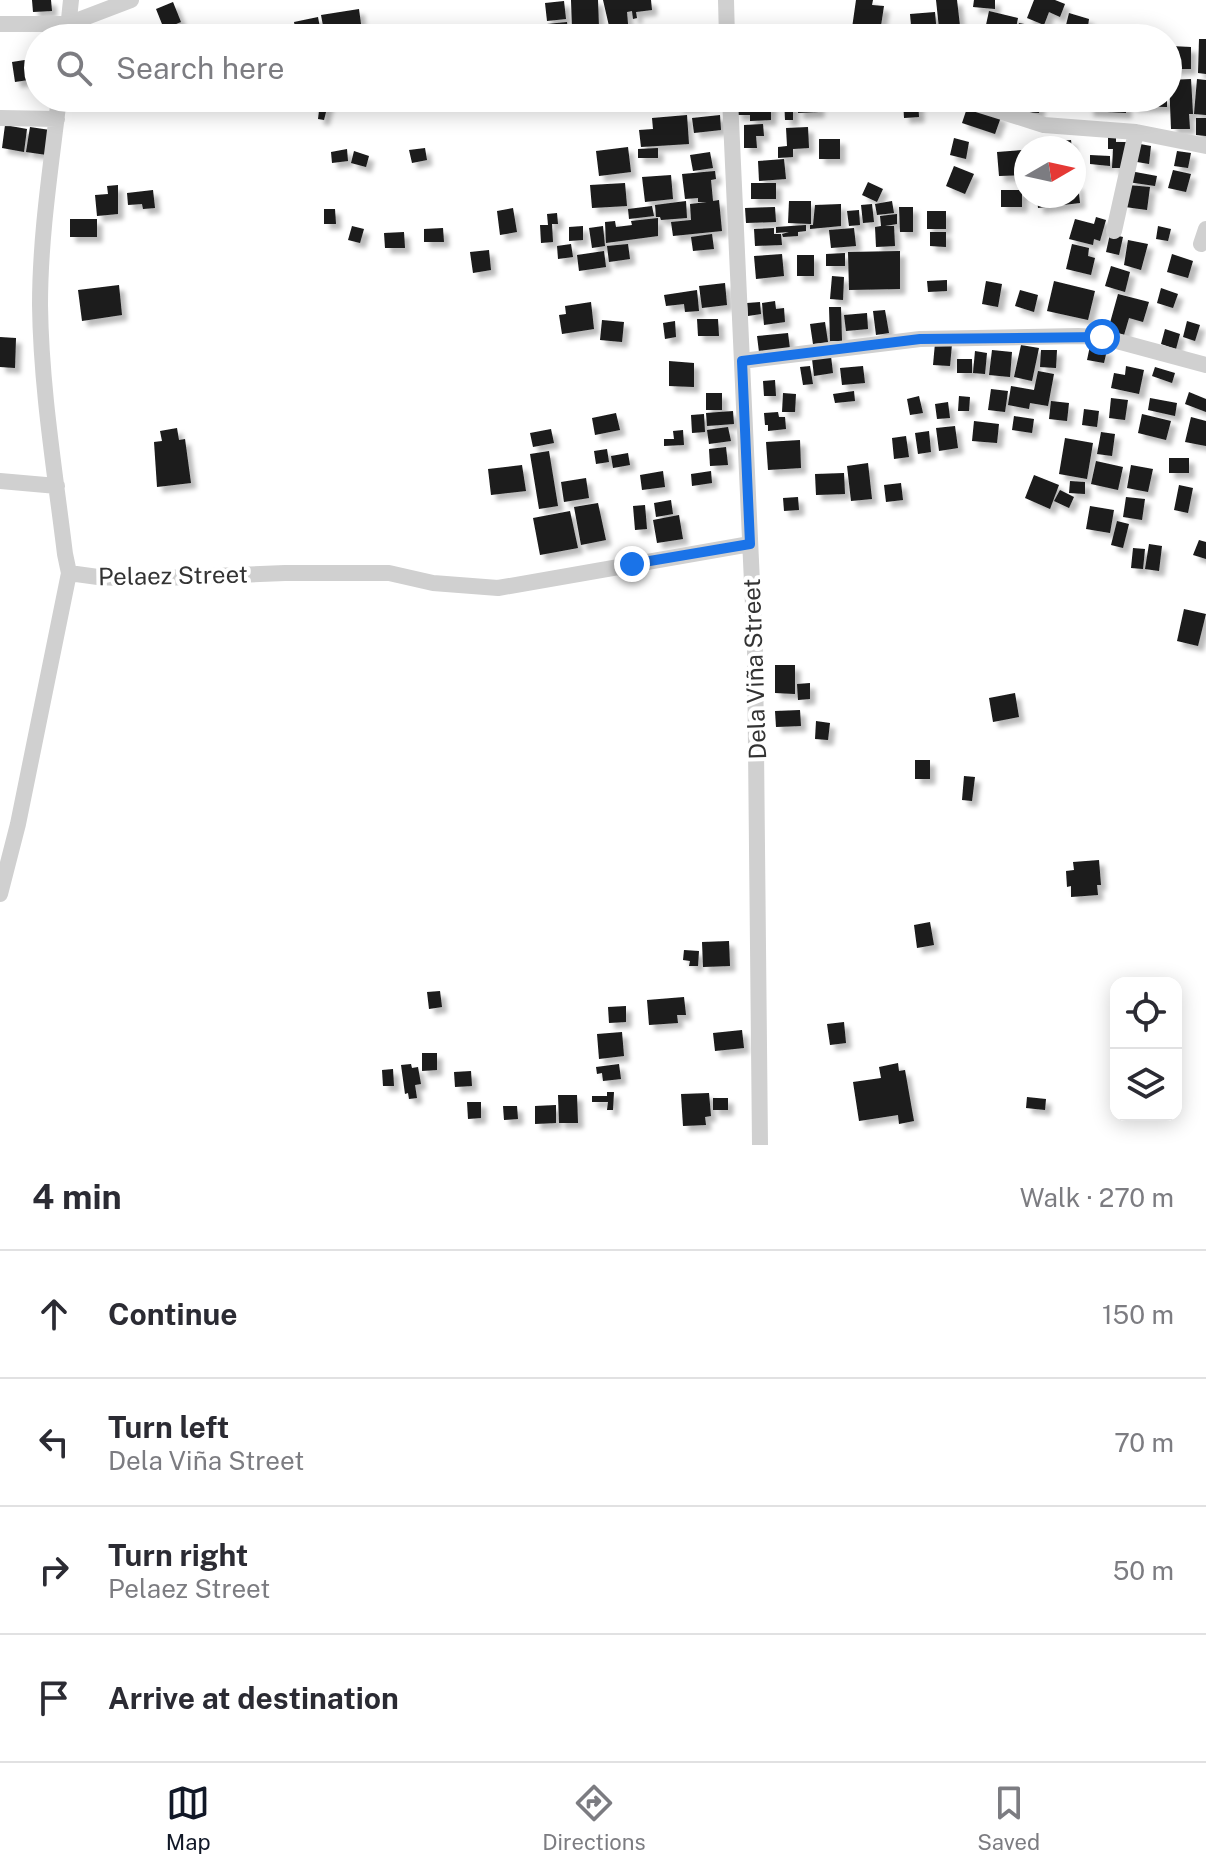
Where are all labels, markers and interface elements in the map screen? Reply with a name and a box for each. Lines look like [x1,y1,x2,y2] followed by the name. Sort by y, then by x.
[24,24,1182,112] search box
[52,46,96,90] icon: search
[116,50,284,86] text: Search here
[1014,136,1086,208] north arrow
[1084,319,1120,355] route start
[614,546,650,582] route end
[98,560,248,590] street label: Pelaez Street
[737,578,771,760] street label: Dela Viña Street
[1110,977,1182,1121] map controls
[1110,977,1182,1049] button: locate
[1110,1049,1182,1121] button: layers
[32,1177,122,1217] text: 4 min
[1020,1182,1174,1213] text: Walk · 270 m
[32,1292,76,1336] icon: ahead
[108,1296,238,1332] text: Continue
[1102,1299,1174,1330] text: 150 m
[108,1409,229,1445] text: Turn left
[32,1420,76,1464] icon: left
[1114,1427,1174,1458] text: 70 m
[108,1445,304,1476] text: Dela Viña Street
[108,1537,248,1573] text: Turn right
[32,1548,76,1592] icon: right
[1113,1555,1174,1586] text: 50 m
[108,1573,270,1604] text: Pelaez Street
[32,1676,76,1720] icon: arrive
[108,1680,399,1716] text: Arrive at destination
[166,1781,211,1855] tab: Map
[542,1781,646,1855] tab: Directions
[977,1781,1040,1855] tab: Saved

